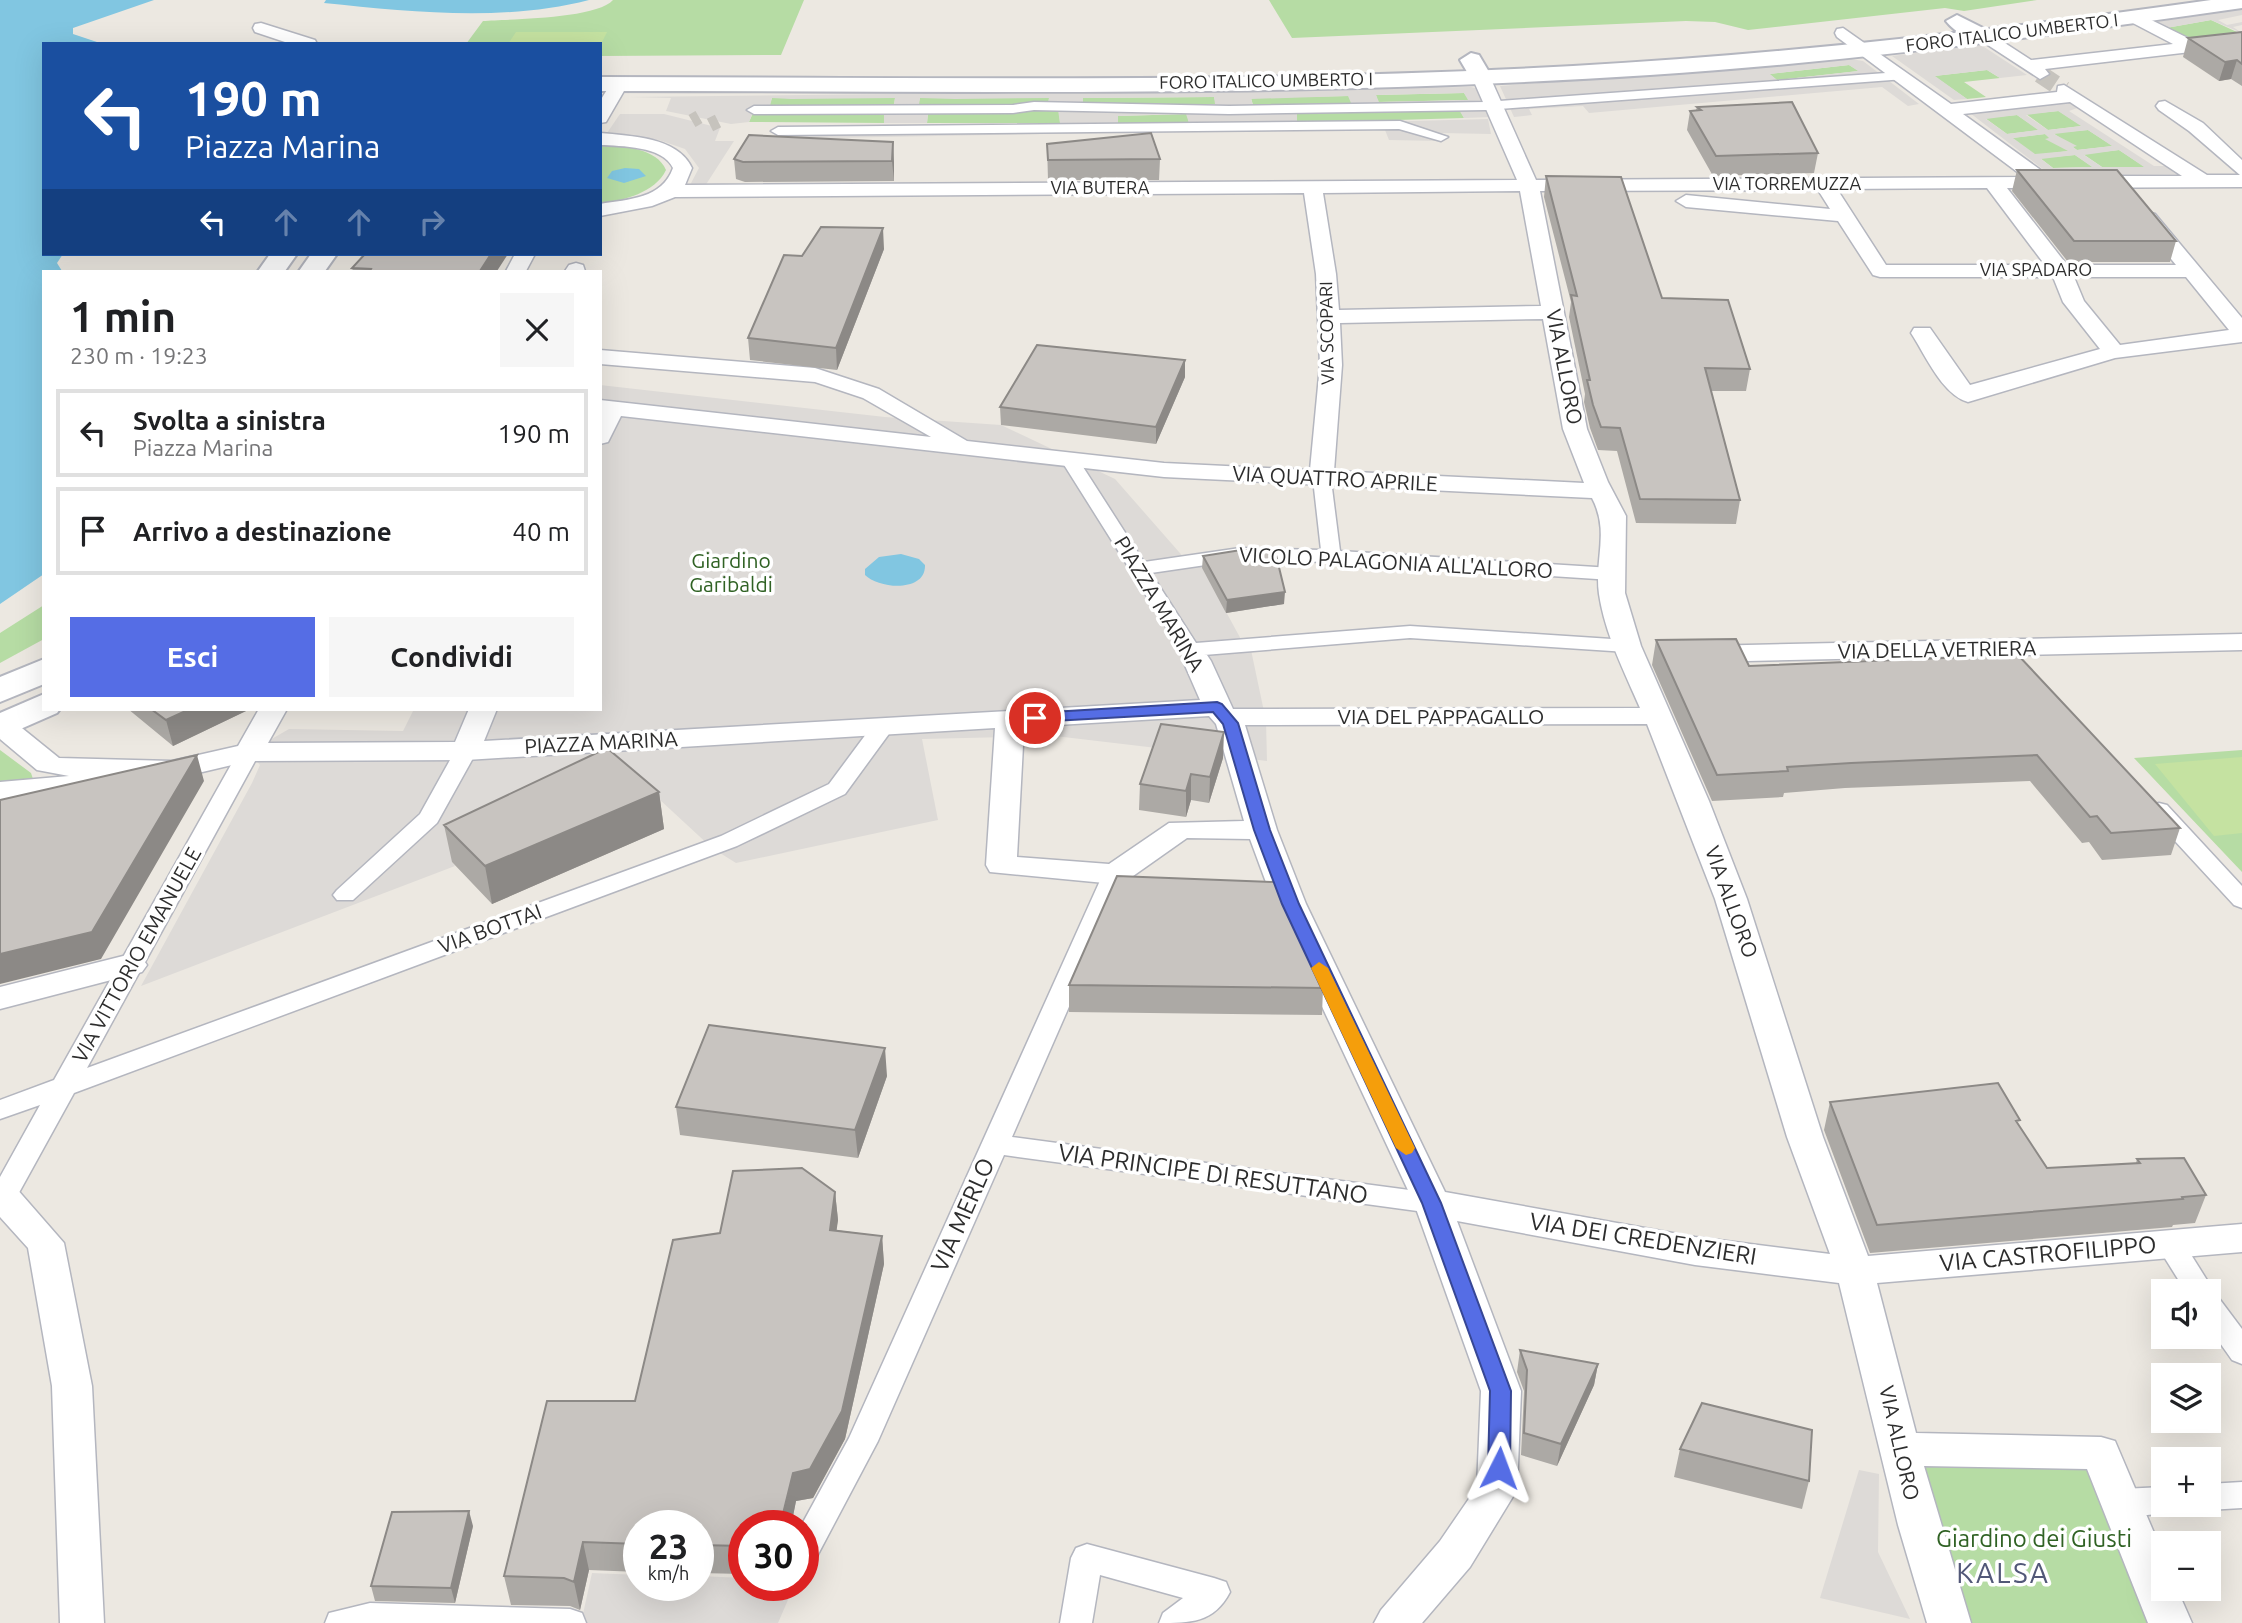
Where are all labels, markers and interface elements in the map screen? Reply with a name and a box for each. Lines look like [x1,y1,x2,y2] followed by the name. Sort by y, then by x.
[1905,9,2119,55] street label: FORO ITALICO UMBERTO I
[1159,68,1373,92] street label: FORO ITALICO UMBERTO I
[70,70,161,161] icon: left
[185,70,322,125] text: 190 m
[185,128,380,164] text: Piazza Marina
[1713,173,1862,193] street label: VIA TORREMUZZA
[1050,177,1150,197] street label: VIA BUTERA
[194,203,232,241] icon: left
[267,203,305,241] icon: ahead
[340,203,378,241] icon: ahead
[413,203,451,241] icon: right
[1980,259,2092,279] street label: VIA SPADARO
[1315,281,1337,385] street label: VIA SCOPARI
[70,293,176,340] text: 1 min
[500,293,574,367] button: close
[1542,307,1588,427] street label: VIA ALLORO
[70,343,208,368] text: 230 m · 19:23
[133,406,326,435] text: Svolta a sinistra
[74,414,112,452] icon: left
[498,419,570,448] text: 190 m
[133,435,273,460] text: Piazza Marina
[1232,461,1438,495] street label: VIA QUATTRO APRILE
[74,512,112,550] icon: arrive
[133,517,392,546] text: Arrivo a destinazione
[512,517,570,546] text: 40 m
[1110,531,1210,676] street label: PIAZZA MARINA
[1239,542,1554,582] street label: VICOLO PALAGONIA ALL'ALLORO
[689,548,773,596] park label: Giardino Garibaldi
[70,617,315,697] button: Esci
[329,617,574,697] button: Condividi
[1837,635,2037,663] street label: VIA DELLA VETRIERA
[1005,688,1065,748] pin
[1016,699,1054,737] icon: arrive
[1338,704,1544,728] street label: VIA DEL PAPPAGALLO
[524,726,679,758] street label: PIAZZA MARINA
[1701,842,1763,961] street label: VIA ALLORO
[67,843,205,1066] street label: VIA VITTORIO EMANUELE
[435,898,545,958] street label: VIA BOTTAI
[1056,1138,1370,1209] street label: VIA PRINCIPE DI RESUTTANO
[925,1154,1000,1276] street label: VIA MERLO
[1528,1207,1759,1270] street label: VIA DEI CREDENZIERI
[1938,1231,2158,1276] street label: VIA CASTROFILIPPO
[2151,1279,2221,1601] map controls
[2151,1279,2221,1349] button: sound
[2151,1363,2221,1433] button: layers
[1875,1383,1925,1503] street label: VIA ALLORO
[1462,1431,1536,1505] position arrow
[2151,1447,2221,1517] button: +
[728,1510,819,1601] speed limit sign: 30
[1936,1525,2132,1552] park label: Giardino dei Giusti
[649,1526,688,1566] text: 23
[2151,1531,2221,1601] button: −
[1956,1557,2050,1588] district label: KALSA
[648,1563,689,1583] text: km/h

